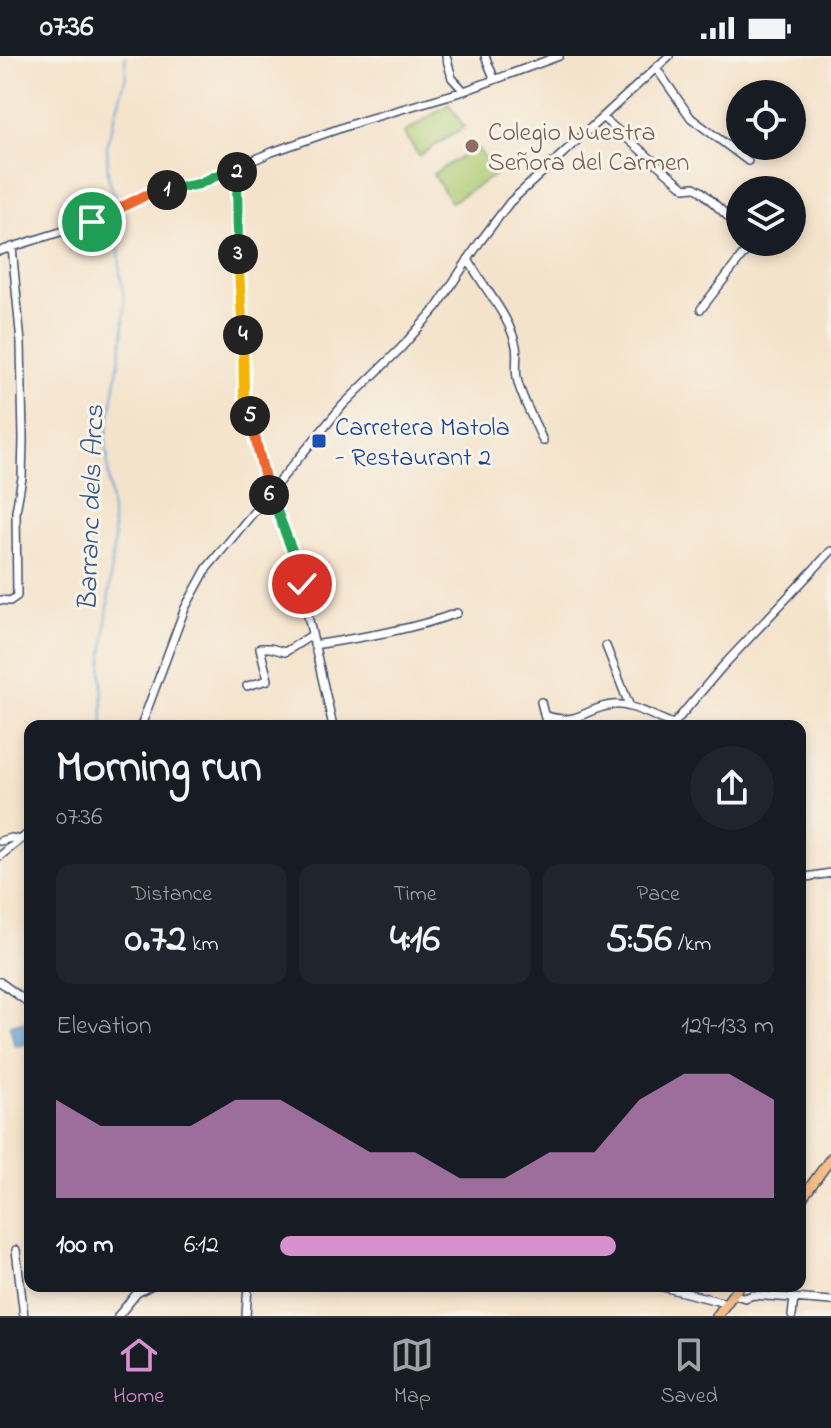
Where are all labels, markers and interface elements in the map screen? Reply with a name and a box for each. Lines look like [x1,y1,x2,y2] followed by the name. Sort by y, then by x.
[40,6,93,50] text: 07:36
[726,80,806,256] map controls
[726,80,806,160] button: locate
[488,115,689,183] place label: Colegio Nuestra Señora del Carmen
[463,137,481,155] marker: Colegio Nuestra Señora del Carmen
[217,152,257,192] pin: 2
[232,156,242,188] text: 2
[147,170,187,210] pin: 1
[164,174,171,206] text: 1
[726,176,806,256] button: layers
[58,188,126,256] pin
[70,200,114,244] icon: arrive
[218,234,258,274] pin: 3
[233,238,243,270] text: 3
[223,315,263,355] pin: 4
[238,319,248,351] text: 4
[230,396,270,436] pin: 5
[244,400,256,432] text: 5
[68,403,117,612] water label: Barranc dels Arcs
[335,410,510,478] place label: Carretera Matola - Restaurant 2
[310,432,328,450] marker: Carretera Matola - Restaurant 2
[249,475,289,515] pin: 6
[264,479,274,511] text: 6
[268,550,336,618] pin
[280,562,324,606] icon: check
[56,737,262,801] text: Morning run
[690,746,774,830] button: share
[56,799,102,837] text: 07:36
[131,879,212,911] text: Distance
[393,879,437,911] text: Time
[637,879,680,911] text: Pace
[125,911,186,970] text: 0.72
[390,911,440,970] text: 4:16
[605,911,672,970] text: 5:56
[186,929,219,961] text: km
[672,929,711,961] text: /km
[56,1008,152,1046] text: Elevation
[681,1008,774,1046] text: 129–133 m
[56,1227,113,1265] text: 100 m
[184,1227,219,1265] text: 6:12
[113,1333,164,1413] tab: Home
[390,1333,434,1413] tab: Map
[661,1333,718,1413] tab: Saved

